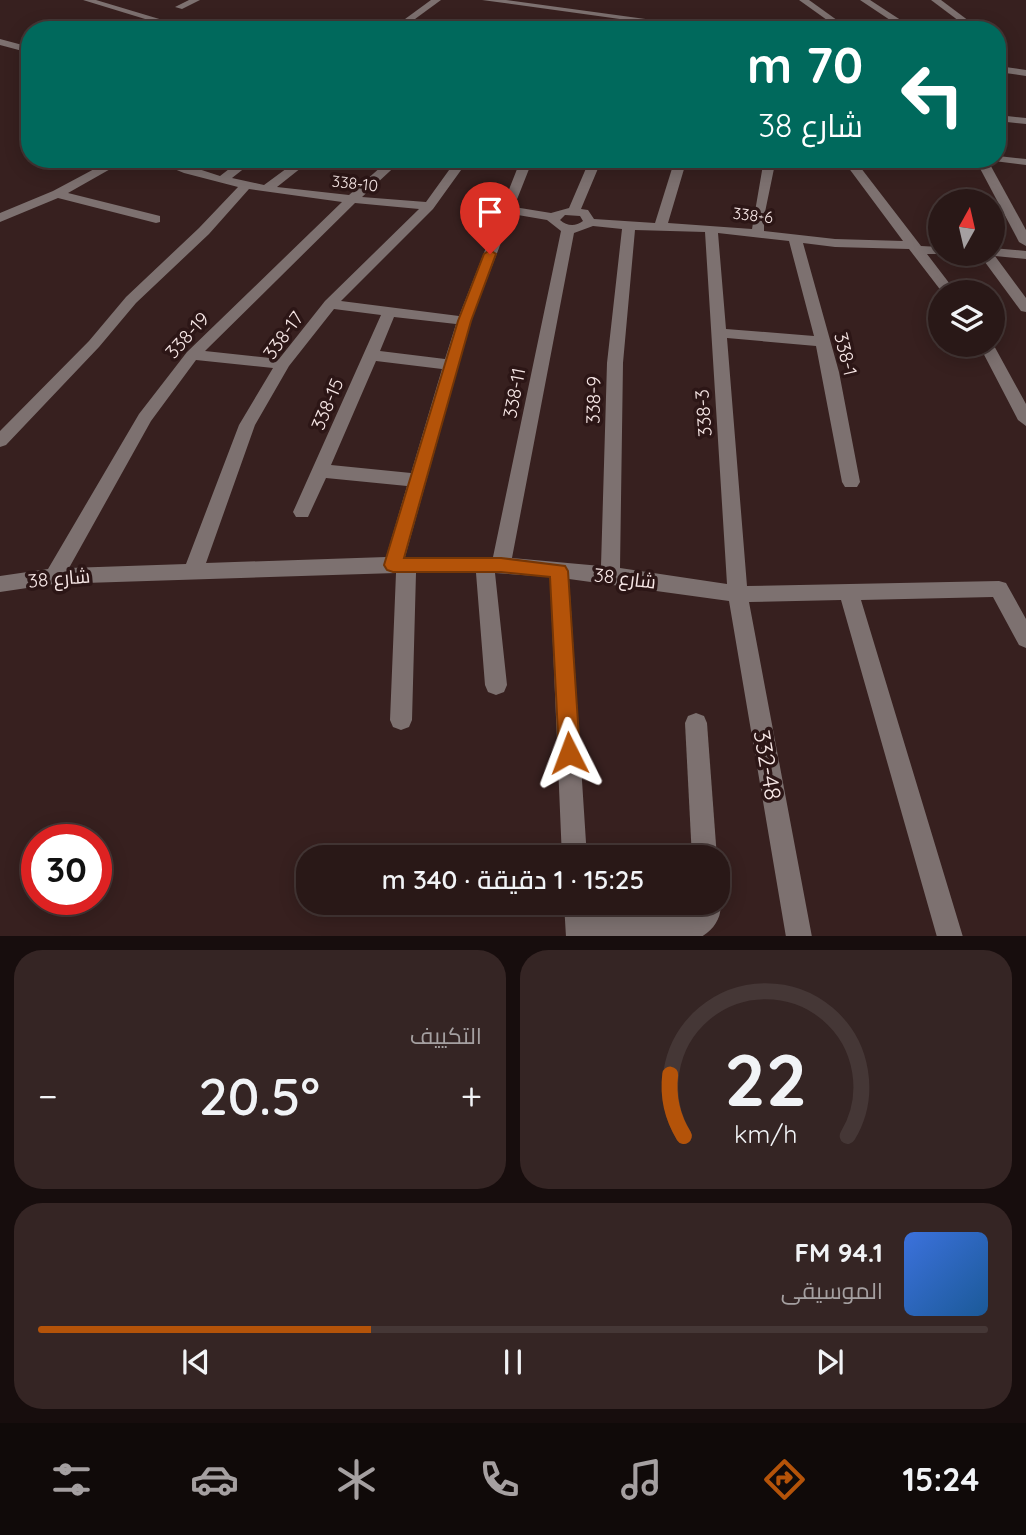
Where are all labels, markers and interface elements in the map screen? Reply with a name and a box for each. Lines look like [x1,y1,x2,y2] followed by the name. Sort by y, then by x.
[747,34,863,95] text: 70 m
[887,49,978,140] icon: left
[758,105,863,145] text: شارع 38
[331,171,379,195] street label: 338-10
[460,182,520,254] pin
[928,189,1004,266] north arrow
[928,189,1005,357] map controls
[471,193,509,231] icon: arrive
[732,203,775,227] street label: 338-6
[928,280,1005,357] button: layers
[258,306,309,364] street label: 338-17
[160,307,214,363] street label: 338-19
[829,330,863,378] street label: 338-1
[497,366,531,420] street label: 338-11
[305,374,349,434] street label: 338-15
[581,376,605,424] street label: 338-9
[689,388,717,438] street label: 338-3
[592,562,657,596] street label: شارع 38
[27,563,91,595] street label: شارع 38
[532,716,606,790] position arrow
[748,728,788,802] street label: 332-48
[21,824,112,915] speed limit sign: 30
[382,863,644,896] text: 15:25 · 1 دقيقة · 340 m
[410,1021,482,1050] text: التكييف
[725,1033,807,1124] text: 22
[198,1063,320,1128] text: 20.5°
[38,1072,58,1120] text: −
[461,1072,482,1120] text: +
[734,1117,798,1148] text: km/h
[794,1236,883,1269] text: 94.1 FM
[781,1276,883,1305] text: الموسيقى
[177,1343,215,1381] icon: previous
[494,1343,532,1381] icon: pause
[811,1343,849,1381] icon: next
[47,1455,96,1504] icon: filters
[190,1455,239,1504] icon: car
[332,1455,381,1504] icon: climate
[475,1455,524,1504] icon: phone
[617,1455,666,1504] icon: music
[760,1455,809,1504] icon: directions
[903,1459,979,1499] text: 15:24

